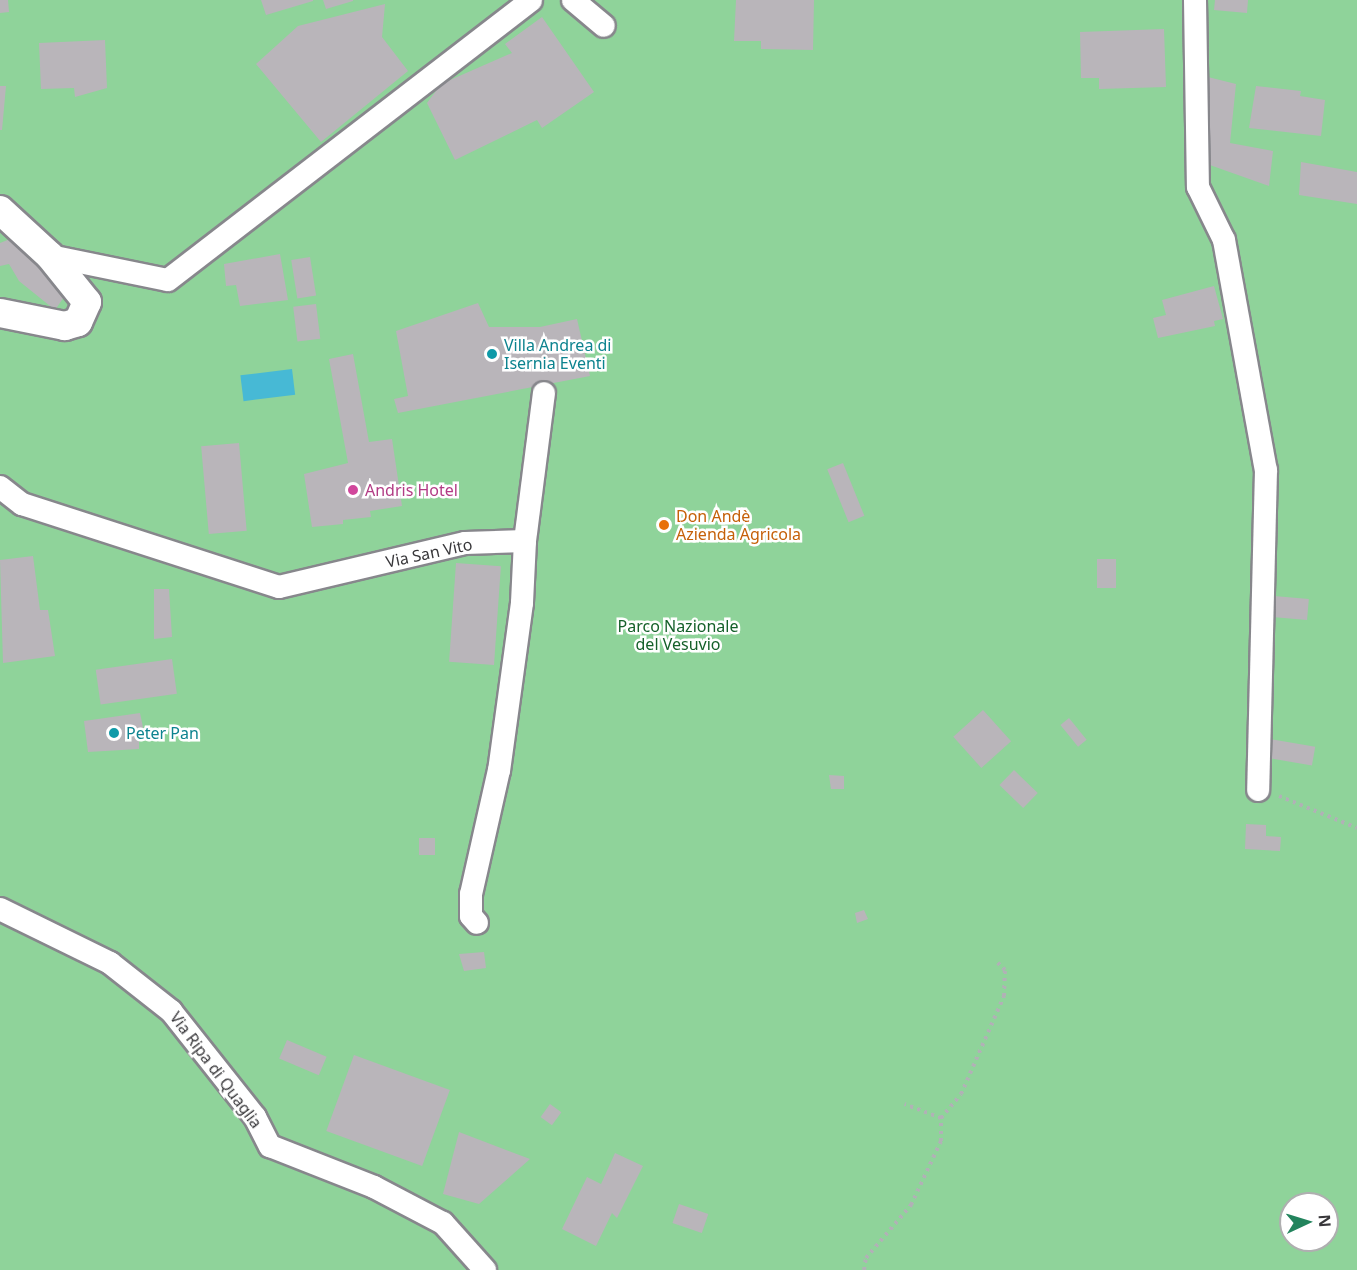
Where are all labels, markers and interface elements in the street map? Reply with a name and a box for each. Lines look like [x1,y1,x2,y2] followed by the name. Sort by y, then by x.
[504,335,611,373] place label: Villa Andrea di Isernia Eventi
[485,347,499,361] marker: Villa Andrea di Isernia Eventi
[365,480,458,500] place label: Andris Hotel
[346,483,360,497] marker: Andris Hotel
[676,506,801,544] place label: Don Andè Azienda Agricola
[657,518,671,532] marker: Don Andè Azienda Agricola
[384,534,474,572] street label: Via San Vito
[618,616,738,654] park label: Parco Nazionale del Vesuvio
[126,723,199,743] place label: Peter Pan
[107,726,121,740] marker: Peter Pan
[166,1008,266,1132] street label: Via Ripa di Quaglia
[1279,1192,1339,1252] north arrow
[1314,1214,1336,1228] text: N

